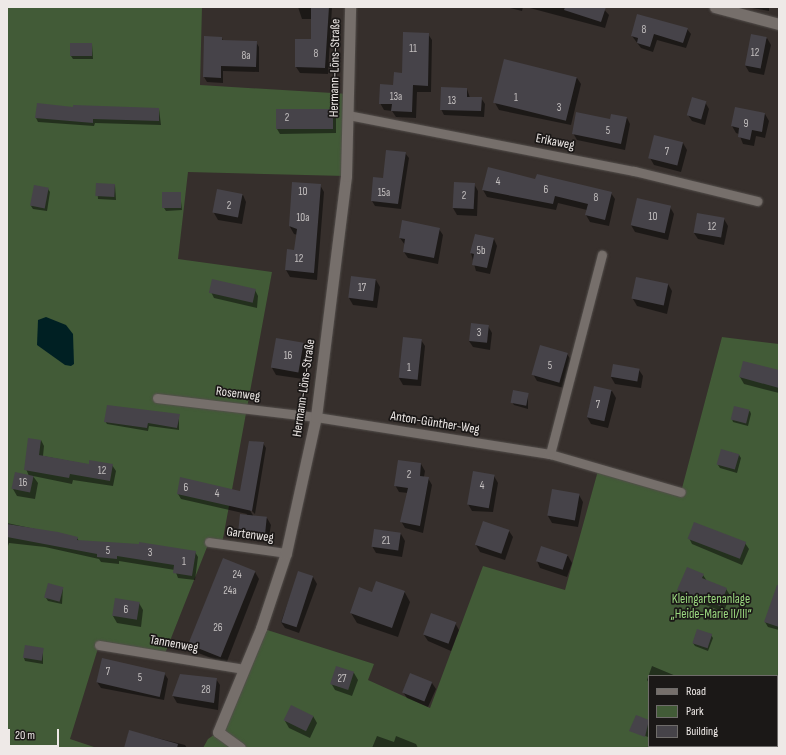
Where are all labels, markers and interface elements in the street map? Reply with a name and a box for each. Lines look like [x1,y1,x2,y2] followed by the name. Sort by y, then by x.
[326,19,344,117] street label: Hermann-Löns-Straße
[642,23,646,37] house number: 8
[409,42,417,56] house number: 11
[751,46,759,60] house number: 12
[314,47,318,61] house number: 8
[241,49,251,63] house number: 8a
[390,90,402,104] house number: 13a
[514,91,518,105] house number: 1
[448,94,456,108] house number: 13
[557,101,561,115] house number: 3
[285,111,289,125] house number: 2
[744,117,748,131] house number: 9
[606,124,610,138] house number: 5
[534,131,576,153] street label: Erikaweg
[665,145,669,159] house number: 7
[496,175,500,189] house number: 4
[544,183,548,197] house number: 6
[299,185,307,199] house number: 10
[378,186,390,200] house number: 15a
[462,189,466,203] house number: 2
[594,191,598,205] house number: 8
[227,199,231,213] house number: 2
[649,210,657,224] house number: 10
[297,211,309,225] house number: 10a
[708,220,716,234] house number: 12
[477,244,485,258] house number: 5b
[295,252,303,266] house number: 12
[358,281,366,295] house number: 17
[477,326,481,340] house number: 3
[289,338,319,438] street label: Hermann-Löns-Straße
[284,349,292,363] house number: 16
[548,359,552,373] house number: 5
[407,361,411,375] house number: 1
[215,384,261,404] street label: Rosenweg
[596,398,600,412] house number: 7
[389,408,481,438] street label: Anton-Günther-Weg
[98,464,106,478] house number: 12
[407,468,411,482] house number: 2
[19,476,27,490] house number: 16
[480,479,484,493] house number: 4
[184,481,188,495] house number: 6
[215,487,219,501] house number: 4
[225,524,275,546] street label: Gartenweg
[382,534,390,548] house number: 21
[106,544,110,558] house number: 5
[148,546,152,560] house number: 3
[182,555,186,569] house number: 1
[232,568,242,582] house number: 24
[223,584,237,598] house number: 24a
[670,592,752,623] park label: Kleingartenanlage „Heide-Marie II/III“
[124,603,128,617] house number: 6
[213,621,223,635] house number: 26
[149,632,199,656] street label: Tannenweg
[106,665,110,679] house number: 7
[138,671,142,685] house number: 5
[338,672,346,686] house number: 27
[648,675,778,747] legend
[201,683,211,697] house number: 28
[686,684,706,699] text: Road
[686,704,704,719] text: Park
[10,721,61,747] scale bar
[686,724,718,739] text: Building
[15,728,35,743] text: 20 m

